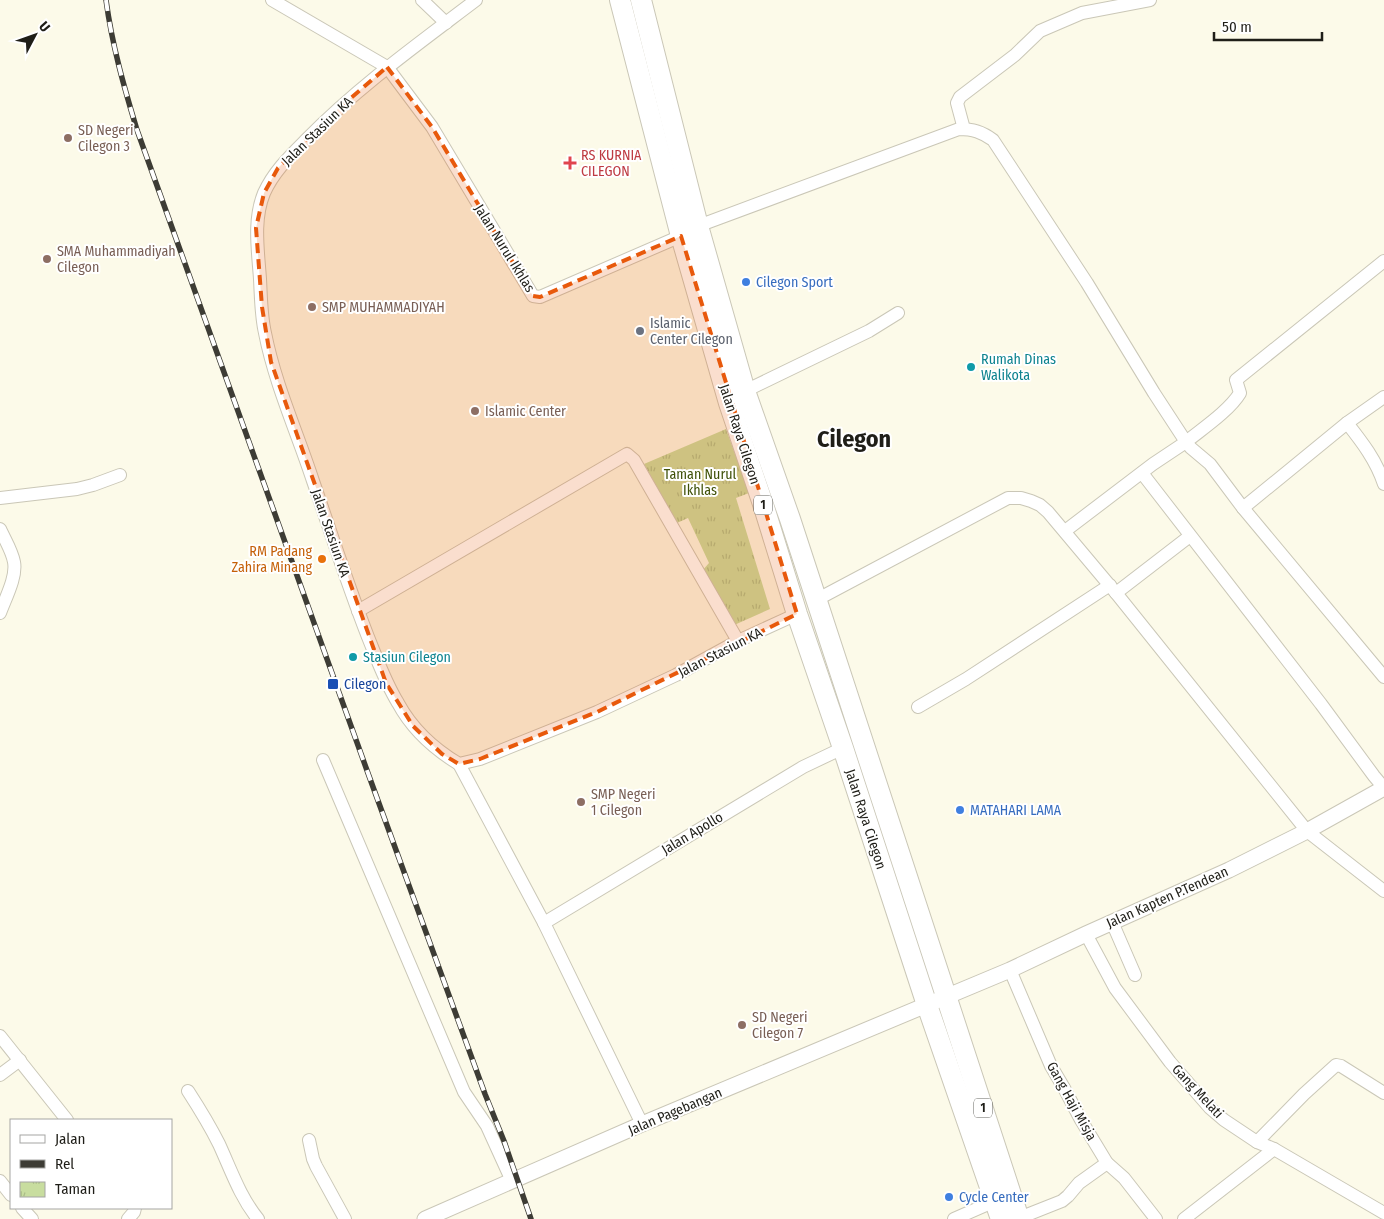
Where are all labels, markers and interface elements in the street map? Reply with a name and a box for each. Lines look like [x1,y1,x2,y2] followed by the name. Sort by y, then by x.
[10,10,60,60] north arrow
[1214,10,1322,42] scale bar
[35,18,54,35] text: U
[1222,18,1252,36] text: 50 m
[278,93,357,169] street label: Jalan Stasiun KA
[78,122,133,155] place label: SD Negeri Cilegon 3
[62,132,74,144] marker: SD Negeri Cilegon 3
[581,147,642,180] place label: RS KURNIA CILEGON
[563,156,577,170] marker: RS KURNIA CILEGON
[471,201,538,295] street label: Jalan Nurul Ikhlas
[57,243,176,276] place label: SMA Muhammadiyah Cilegon
[41,253,53,265] marker: SMA Muhammadiyah Cilegon
[756,274,833,291] place label: Cilegon Sport
[740,276,752,288] marker: Cilegon Sport
[322,299,445,316] place label: SMP MUHAMMADIYAH
[306,301,318,313] marker: SMP MUHAMMADIYAH
[650,315,733,348] place label: Islamic Center Cilegon
[634,325,646,337] marker: Islamic Center Cilegon
[981,351,1056,384] place label: Rumah Dinas Walikota
[965,361,977,373] marker: Rumah Dinas Walikota
[715,382,764,486] street label: Jalan Raya Cilegon
[485,403,566,420] place label: Islamic Center
[469,405,481,417] marker: Islamic Center
[817,425,891,453] district label: Cilegon
[664,466,737,499] park label: Taman Nurul Ikhlas
[307,487,354,580] street label: Jalan Stasiun KA
[754,496,772,514] road number: 1
[232,543,312,576] place label: RM Padang Zahira Minang
[316,553,328,565] marker: RM Padang Zahira Minang
[675,624,766,681] street label: Jalan Stasiun KA
[363,649,451,666] place label: Stasiun Cilegon
[347,651,359,663] marker: Stasiun Cilegon
[344,676,386,693] place label: Cilegon
[326,677,340,691] marker: Cilegon
[841,767,890,871] street label: Jalan Raya Cilegon
[591,786,655,819] place label: SMP Negeri 1 Cilegon
[575,796,587,808] marker: SMP Negeri 1 Cilegon
[970,802,1062,819] place label: MATAHARI LAMA
[954,804,966,816] marker: MATAHARI LAMA
[658,808,726,858] street label: Jalan Apollo
[1104,863,1231,932] street label: Jalan Kapten P.Tendean
[752,1009,807,1042] place label: SD Negeri Cilegon 7
[736,1019,748,1031] marker: SD Negeri Cilegon 7
[1043,1059,1100,1144] street label: Gang Haji Misja
[1168,1061,1227,1122] street label: Gang Melati
[626,1084,725,1139] street label: Jalan Pagebangan
[974,1098,992,1118] road number: 1
[10,1119,172,1209] legend
[55,1130,85,1148] text: Jalan
[55,1155,74,1173] text: Rel
[55,1180,95,1198] text: Taman
[959,1189,1029,1206] place label: Cycle Center
[943,1191,955,1203] marker: Cycle Center

